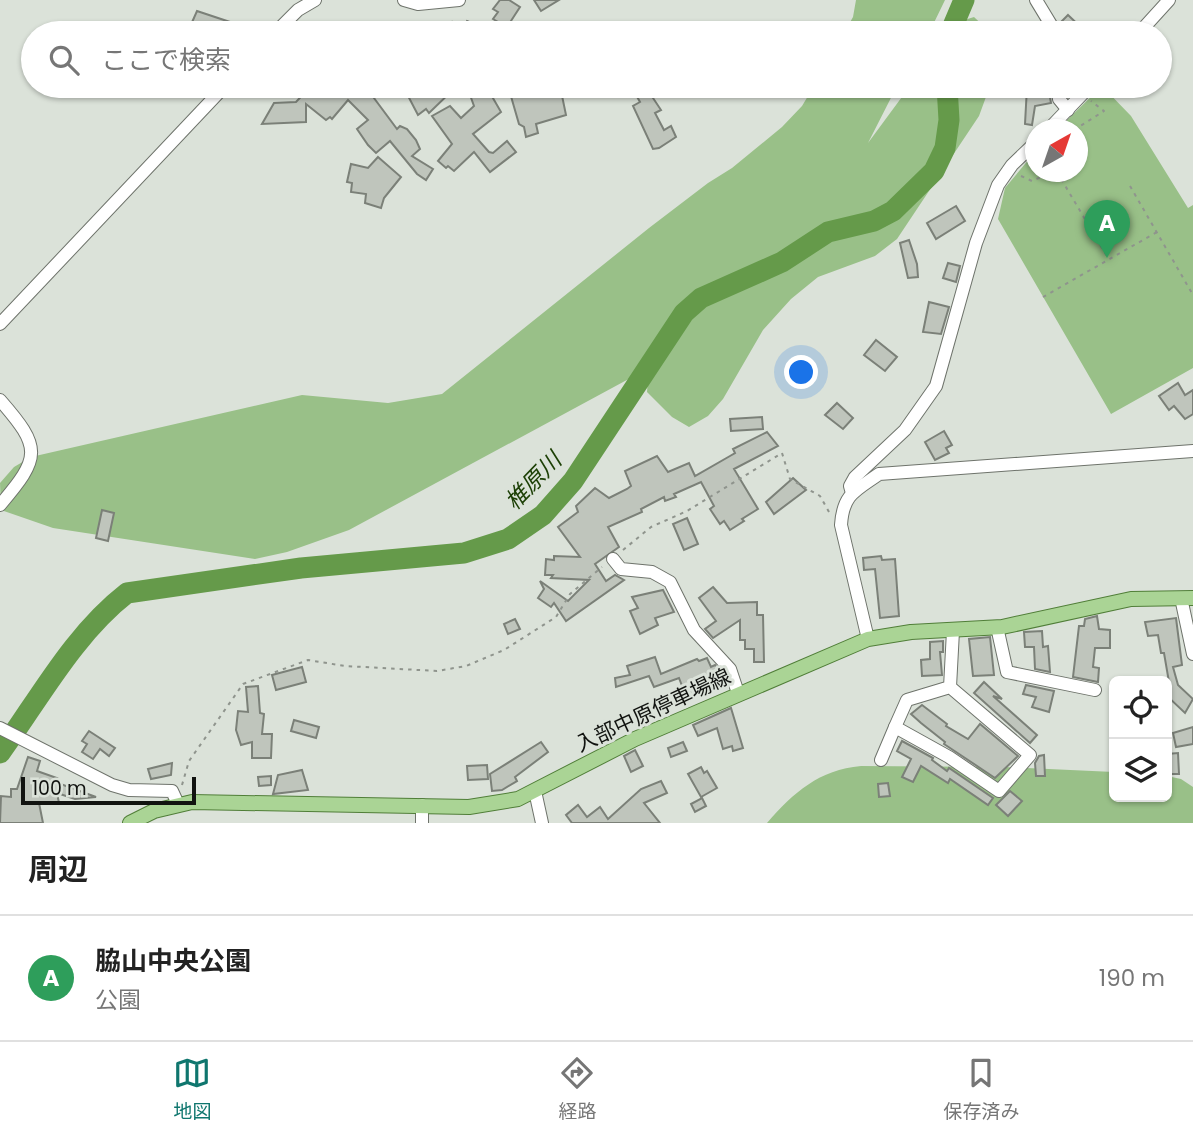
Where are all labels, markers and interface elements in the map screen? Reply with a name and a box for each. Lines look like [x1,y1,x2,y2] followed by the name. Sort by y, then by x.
[21,21,1172,98] search box
[45,41,83,79] icon: search
[101,42,231,78] text: ここで検索
[1025,119,1088,182] north arrow
[1084,200,1130,258] pin: A
[784,355,818,389] your location
[498,443,571,517] water label: 椎原川
[571,661,735,759] street label: 入部中原停車場線
[1109,676,1172,802] map controls
[1109,676,1172,739] button: locate
[1109,739,1172,802] button: layers
[21,774,196,806] scale bar
[32,775,87,802] text: 100 m
[28,848,88,891] text: 周辺
[95,943,251,979] text: 脇山中央公園
[43,962,59,994] text: A
[1099,962,1165,994] text: 190 m
[95,984,141,1016] text: 公園
[173,1054,212,1126] tab: 地図
[558,1054,597,1126] tab: 経路
[943,1054,1020,1126] tab: 保存済み

